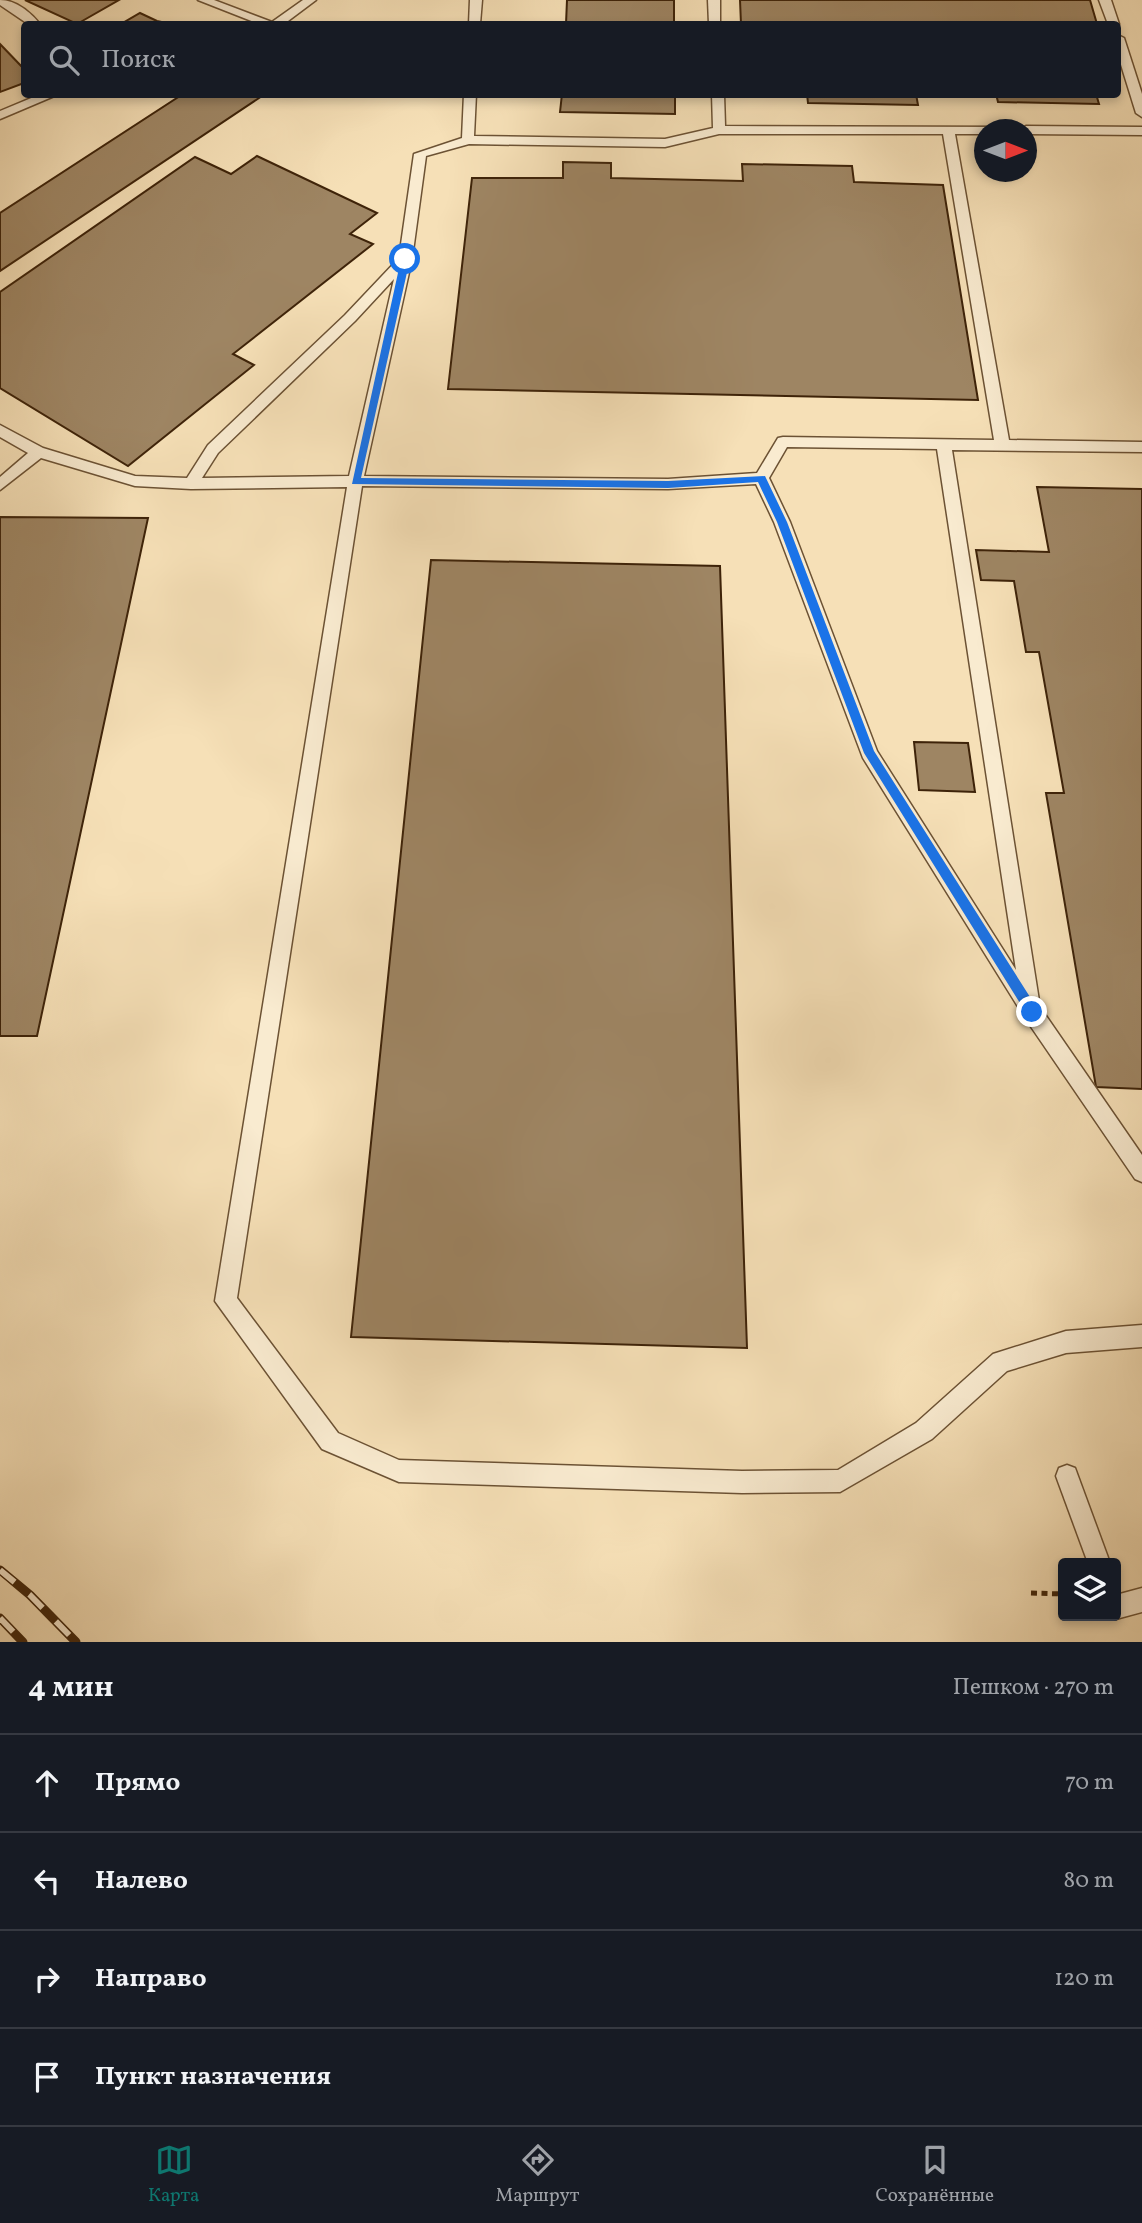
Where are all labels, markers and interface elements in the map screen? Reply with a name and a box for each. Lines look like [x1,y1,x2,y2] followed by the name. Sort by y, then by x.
[21,21,1121,98] search box
[45,41,83,79] icon: search
[101,42,175,78] text: Поиск
[974,119,1037,182] north arrow
[389,243,420,274] route start
[1016,996,1047,1027] route end
[1058,1558,1121,1621] map controls
[1058,1558,1121,1621] button: layers
[28,1667,113,1709] text: 4 мин
[953,1672,1114,1704] text: Пешком · 270 m
[28,1764,66,1802] icon: ahead
[95,1765,180,1801] text: Прямо
[1065,1767,1114,1799] text: 70 m
[28,1862,66,1900] icon: left
[95,1863,188,1899] text: Налево
[1064,1865,1114,1897] text: 80 m
[28,1960,66,1998] icon: right
[95,1961,207,1997] text: Направо
[1054,1963,1114,1995] text: 120 m
[28,2058,66,2096] icon: arrive
[95,2059,331,2095] text: Пункт назначения
[148,2141,200,2209] tab: Карта
[496,2141,579,2209] tab: Маршрут
[875,2141,994,2209] tab: Сохранённые

